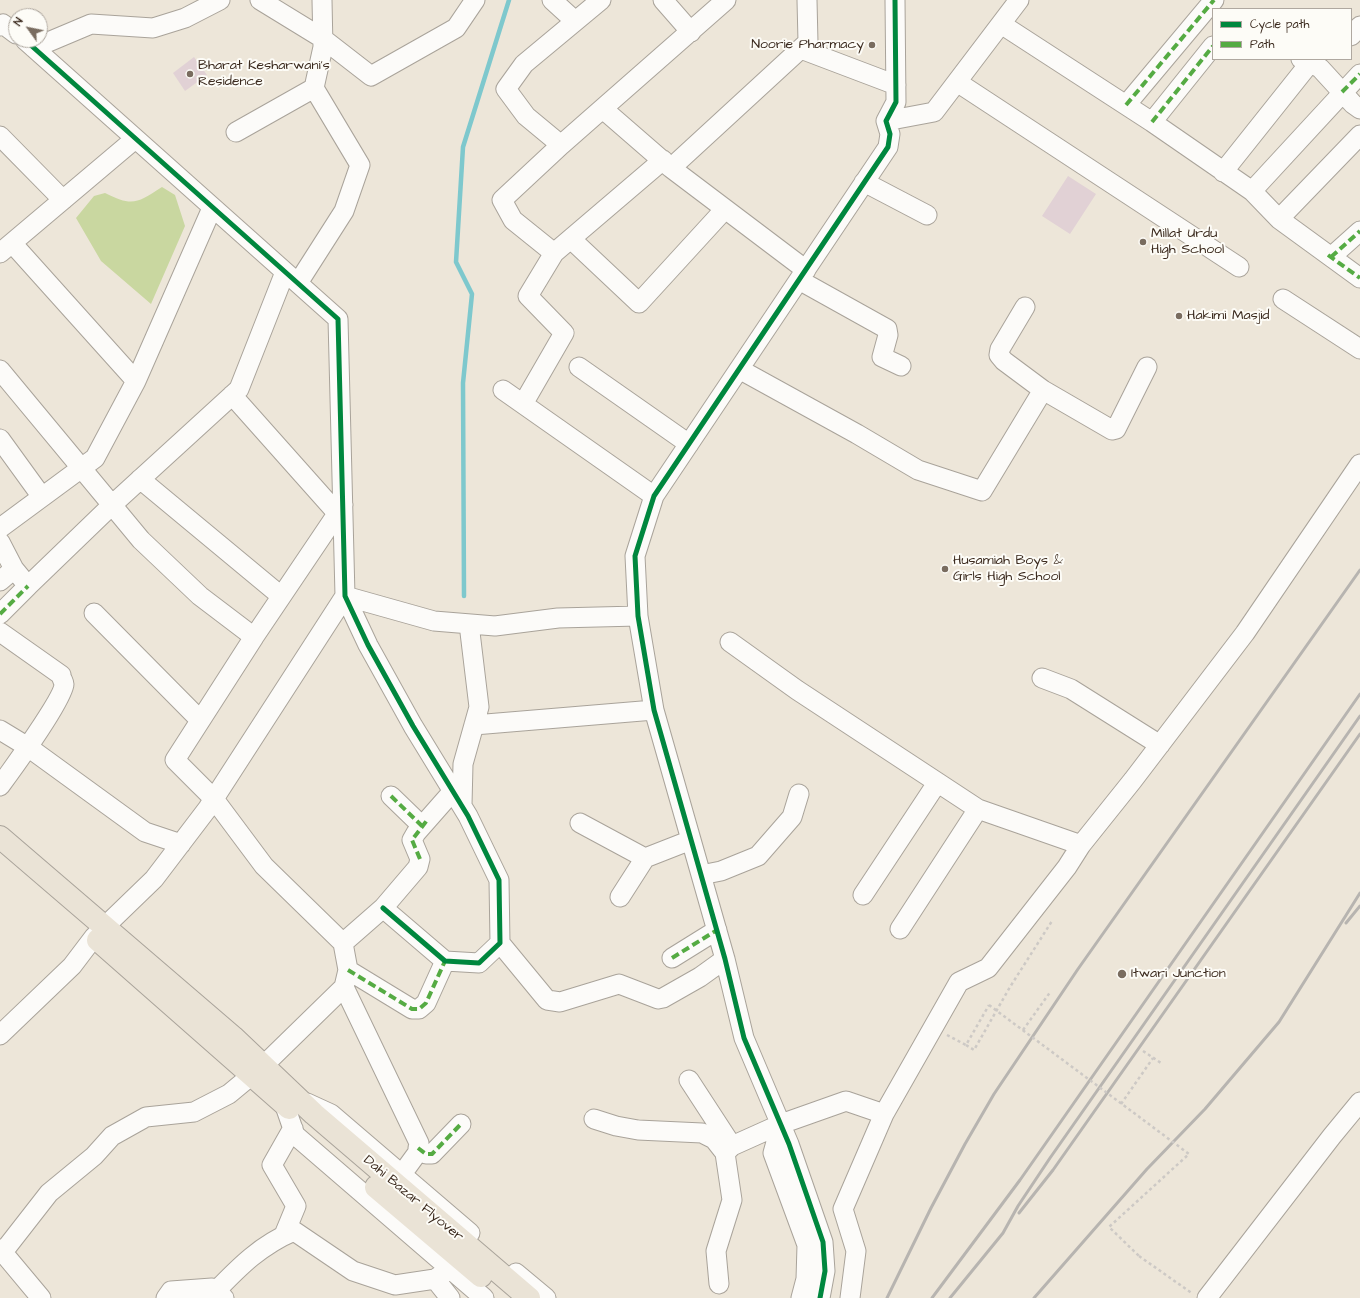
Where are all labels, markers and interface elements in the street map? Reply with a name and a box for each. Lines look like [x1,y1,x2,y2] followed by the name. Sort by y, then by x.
[8,8,48,48] north arrow
[1212,8,1352,60] legend
[10,15,27,29] text: N
[1250,16,1309,33] text: Cycle path
[1250,36,1275,53] text: Path
[751,37,864,53] place label: Noorie Pharmacy
[867,40,877,50] marker: Noorie Pharmacy
[198,58,330,90] place label: Bharat Kesharwani's Residence
[185,69,195,79] marker: Bharat Kesharwani's Residence
[1151,226,1224,258] place label: Millat Urdu High School
[1138,237,1148,247] marker: Millat Urdu High School
[1187,308,1269,324] place label: Hakimi Masjid
[1174,311,1184,321] marker: Hakimi Masjid
[953,553,1063,586] place label: Husamiah Boys & Girls High School
[940,564,950,574] marker: Husamiah Boys & Girls High School
[1131,966,1226,982] place label: Itwari Junction
[1116,968,1128,980] marker: Itwari Junction
[360,1152,466,1246] street label: Dahi Bazar Flyover

